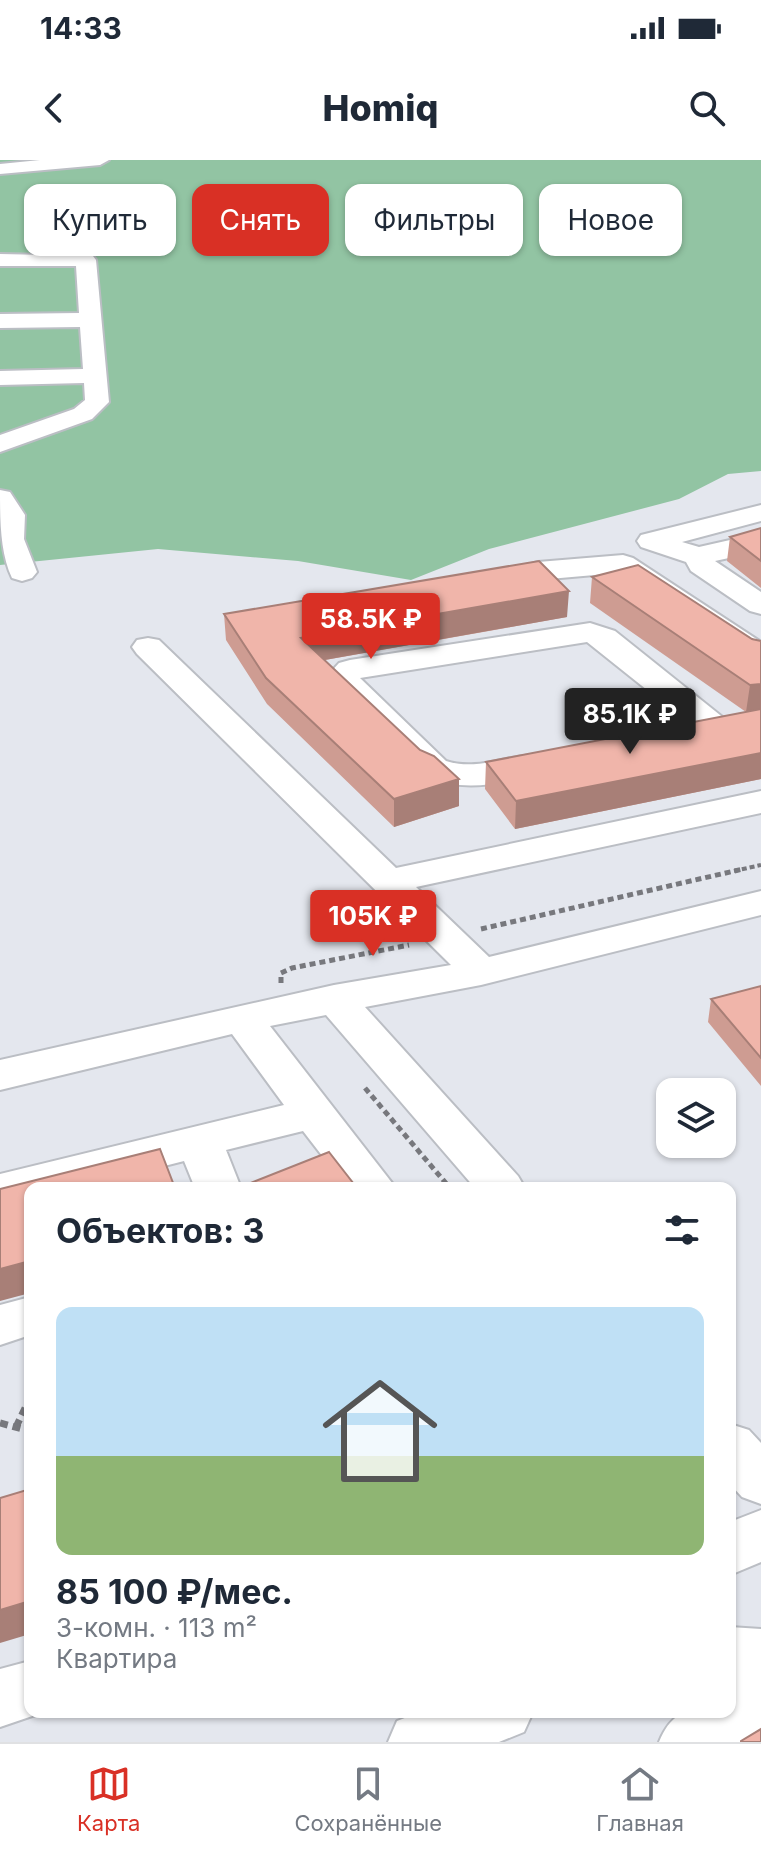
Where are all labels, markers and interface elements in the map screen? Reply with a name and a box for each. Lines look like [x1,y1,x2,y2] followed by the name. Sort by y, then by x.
[40,10,122,46] text: 14:33
[32,86,76,130] icon: back
[323,86,438,130] text: Homiq
[685,86,729,130] icon: search
[24,184,176,256] chip: Купить
[192,184,329,256] chip: Снять
[345,184,523,256] chip: Фильтры
[539,184,682,256] chip: Новое
[297,593,445,661] pin: 58.5K ₽
[320,603,422,634] text: 58.5K ₽
[556,688,704,756] pin: 85.1K ₽
[583,698,677,729] text: 85.1K ₽
[308,890,438,958] pin: 105K ₽
[328,900,418,931] text: 105K ₽
[656,1078,736,1158] map controls
[656,1078,736,1158] button: layers
[660,1208,704,1252] icon: filters
[56,1210,264,1251] text: Объектов: 3
[308,1359,452,1503] icon: home
[56,1571,293,1612] text: 85 100 ₽/мес.
[56,1612,257,1643] text: 3-комн. · 113 m²
[56,1643,177,1674] text: Квартира
[77,1762,140,1836] tab: Карта
[294,1762,442,1836] tab: Сохранённые
[596,1762,684,1836] tab: Главная

